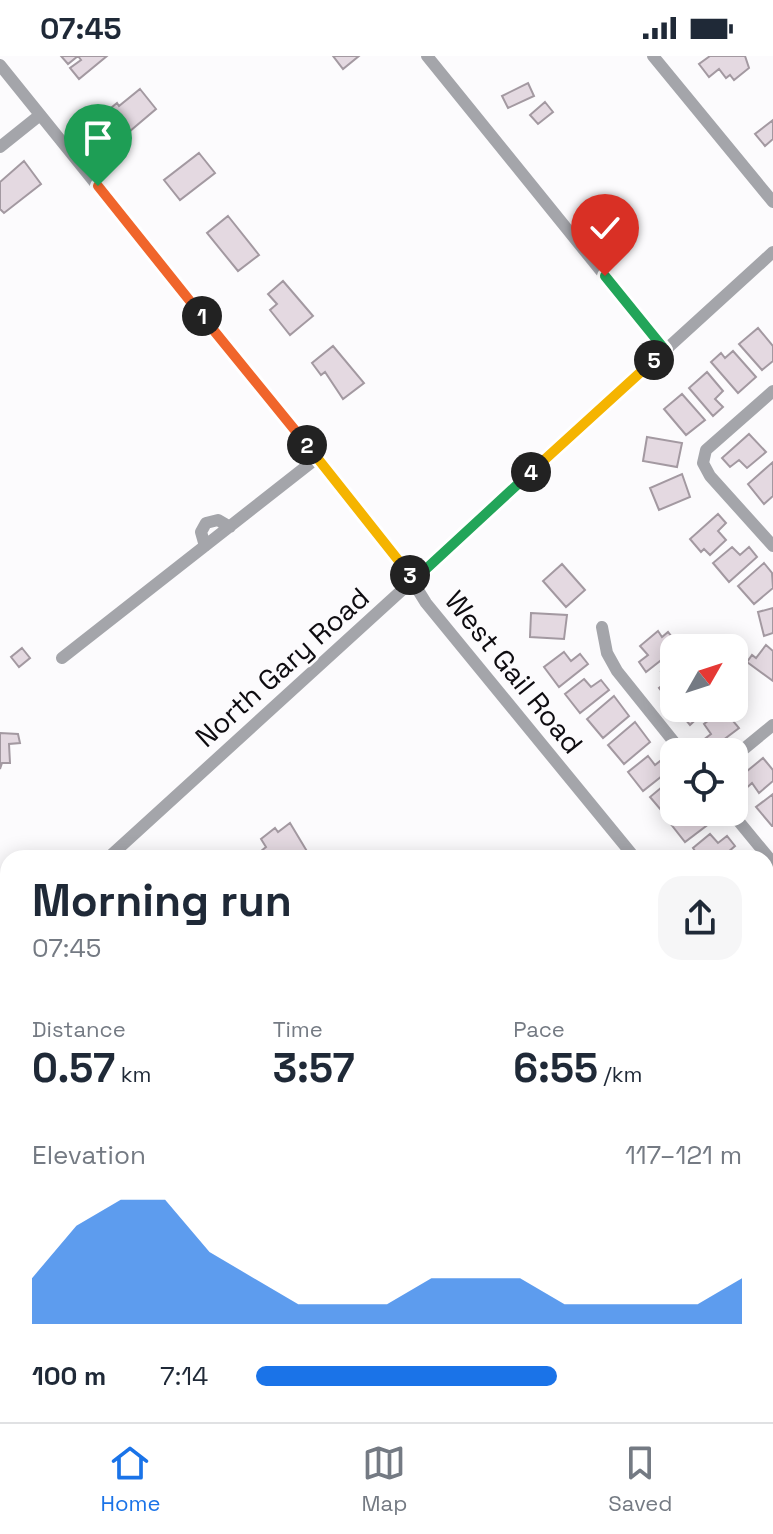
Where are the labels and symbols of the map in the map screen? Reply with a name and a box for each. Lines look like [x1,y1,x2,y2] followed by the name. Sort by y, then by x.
[64,104,132,186] pin
[571,194,639,276] pin
[182,296,222,336] pin: 1
[634,340,674,380] pin: 5
[287,425,327,465] pin: 2
[511,452,551,492] pin: 4
[390,555,430,595] pin: 3
[188,579,376,755] street label: North Gary Road
[437,583,591,761] street label: West Gail Road
[660,634,748,722] north arrow

